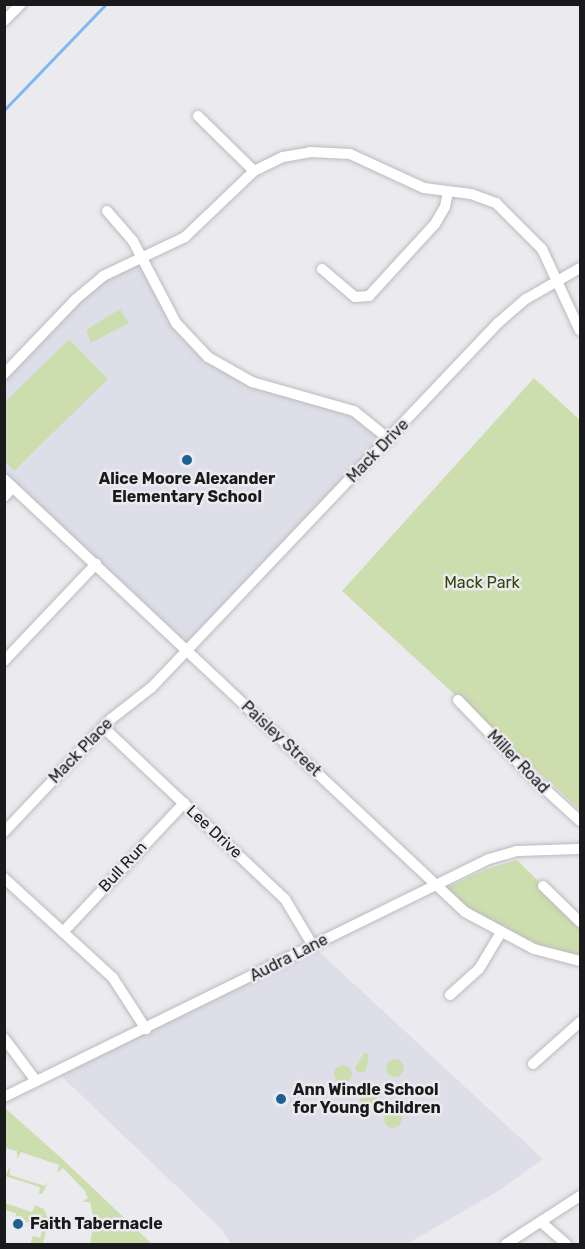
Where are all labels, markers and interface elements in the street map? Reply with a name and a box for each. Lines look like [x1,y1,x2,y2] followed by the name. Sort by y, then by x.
[343,415,413,487] street label: Mack Drive
[180,453,194,467] marker: Alice Moore Alexander Elementary School
[99,469,275,507] place label: Alice Moore Alexander Elementary School
[444,573,520,593] park label: Mack Park
[237,697,325,781] street label: Paisley Street
[45,714,117,788] street label: Mack Place
[483,726,553,798] street label: Miller Road
[182,801,246,863] street label: Lee Drive
[95,838,151,896] street label: Bull Run
[247,930,331,986] street label: Audra Lane
[293,1080,442,1118] place label: Ann Windle School for Young Children
[274,1092,288,1106] marker: Ann Windle School for Young Children
[30,1214,163,1234] place label: Faith Tabernacle
[11,1217,25,1231] marker: Faith Tabernacle

